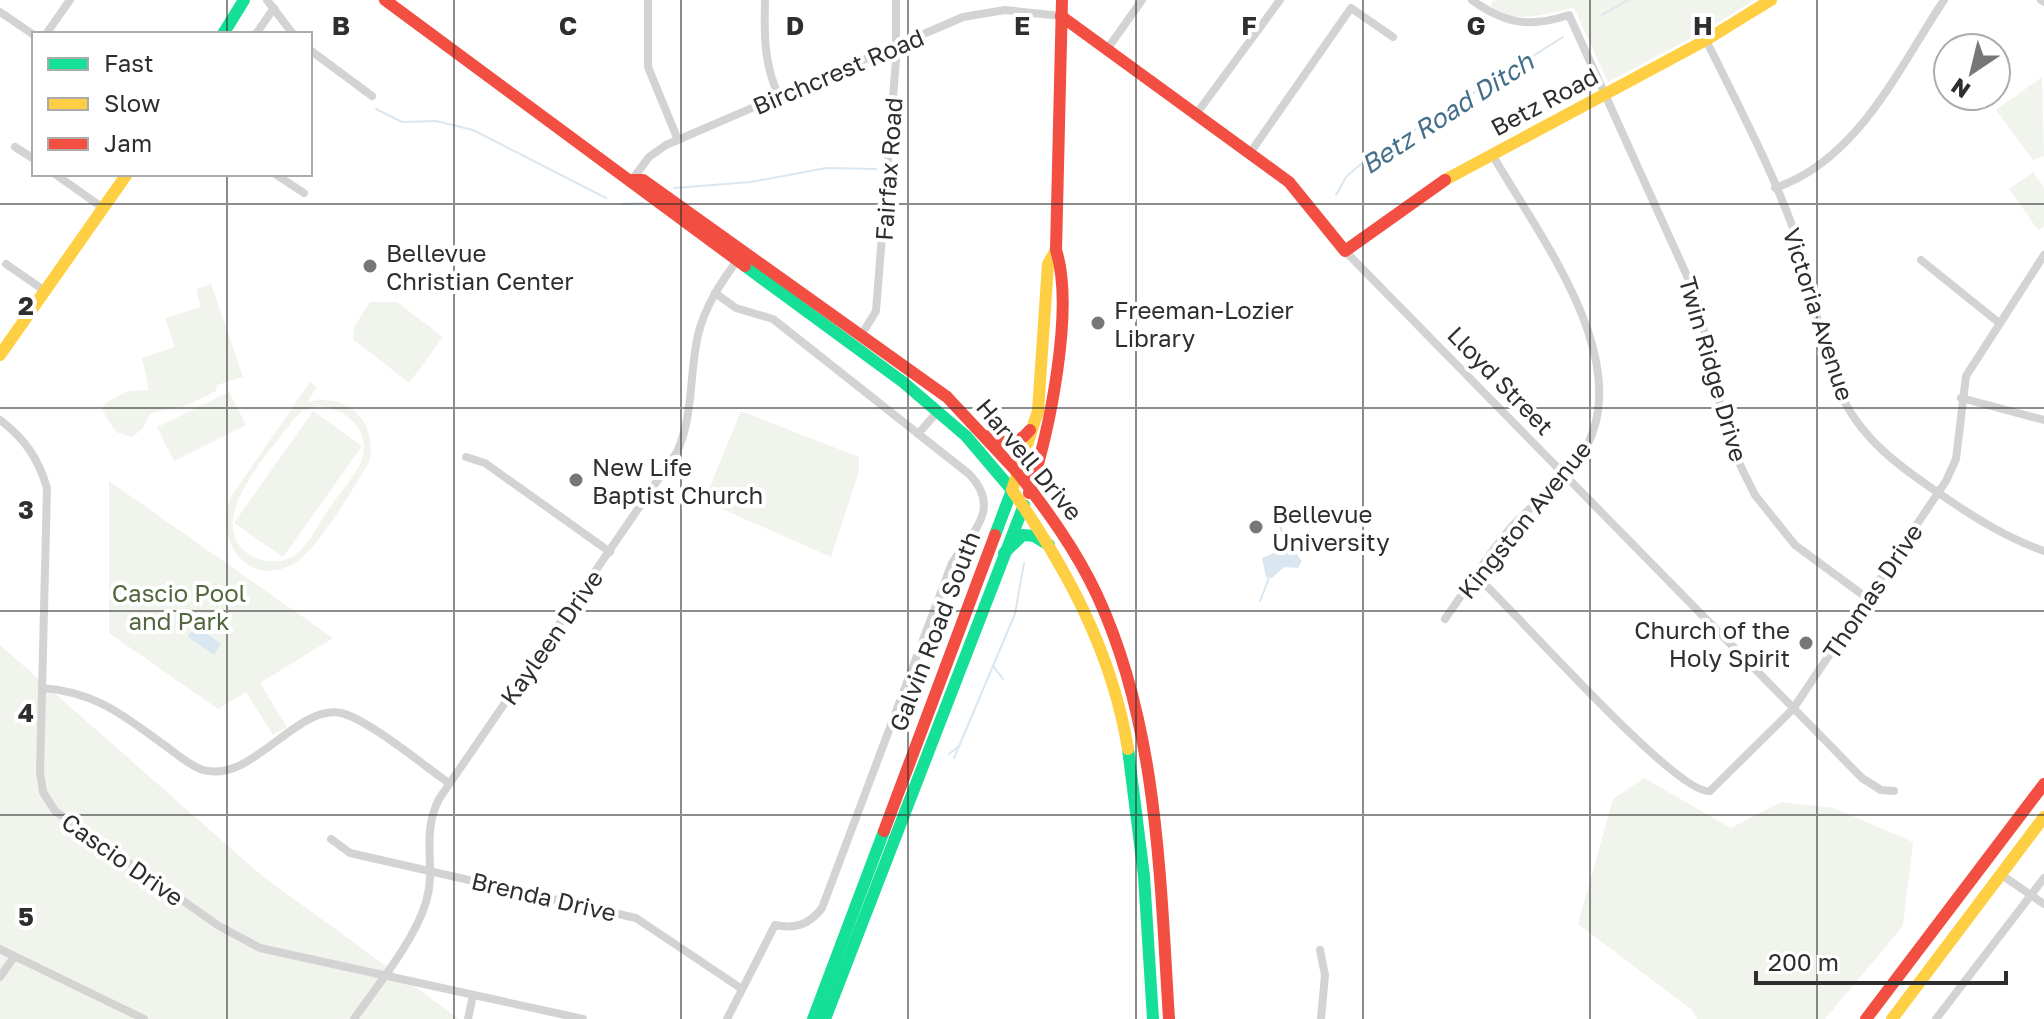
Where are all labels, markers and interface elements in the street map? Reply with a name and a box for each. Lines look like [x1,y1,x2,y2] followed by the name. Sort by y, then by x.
[332,10,350,41] text: B
[559,10,577,41] text: C
[786,10,804,41] text: D
[1014,10,1030,41] text: E
[1241,10,1257,41] text: F
[1466,10,1486,41] text: G
[1693,10,1713,41] text: H
[748,22,928,120] street label: Birchcrest Road
[32,32,312,176] legend
[1932,32,2012,112] north arrow
[1355,45,1540,180] water label: Betz Road Ditch
[104,48,154,77] text: Fast
[1485,61,1603,141] street label: Betz Road
[1946,73,1975,105] text: N
[104,88,160,117] text: Slow
[869,96,907,242] street label: Fairfax Road
[104,128,152,157] text: Jam
[1777,224,1861,404] street label: Victoria Avenue
[386,238,574,295] place label: Bellevue Christian Center
[361,257,379,275] marker: Bellevue Christian Center
[1674,273,1754,465] street label: Twin Ridge Drive
[18,290,34,321] text: 2
[1114,295,1294,352] place label: Freeman-Lozier Library
[1089,314,1107,332] marker: Freeman-Lozier Library
[1442,320,1560,440] street label: Lloyd Street
[971,392,1089,526] street label: Harvell Drive
[1451,434,1597,604] street label: Kingston Avenue
[592,452,763,509] place label: New Life Baptist Church
[567,471,585,489] marker: New Life Baptist Church
[18,494,34,525] text: 3
[1272,499,1390,556] place label: Bellevue University
[1247,518,1265,536] marker: Bellevue University
[1816,518,1928,664] street label: Thomas Drive
[883,527,985,735] street label: Galvin Road South
[494,564,608,710] street label: Kayleen Drive
[112,578,246,635] park label: Cascio Pool and Park
[1634,615,1790,672] place label: Church of the Holy Spirit
[1797,634,1815,652] marker: Church of the Holy Spirit
[18,697,34,728] text: 4
[57,806,189,912] street label: Cascio Drive
[469,865,619,927] street label: Brenda Drive
[18,901,34,932] text: 5
[1756,935,2006,985] scale bar
[1768,947,1839,976] text: 200 m

